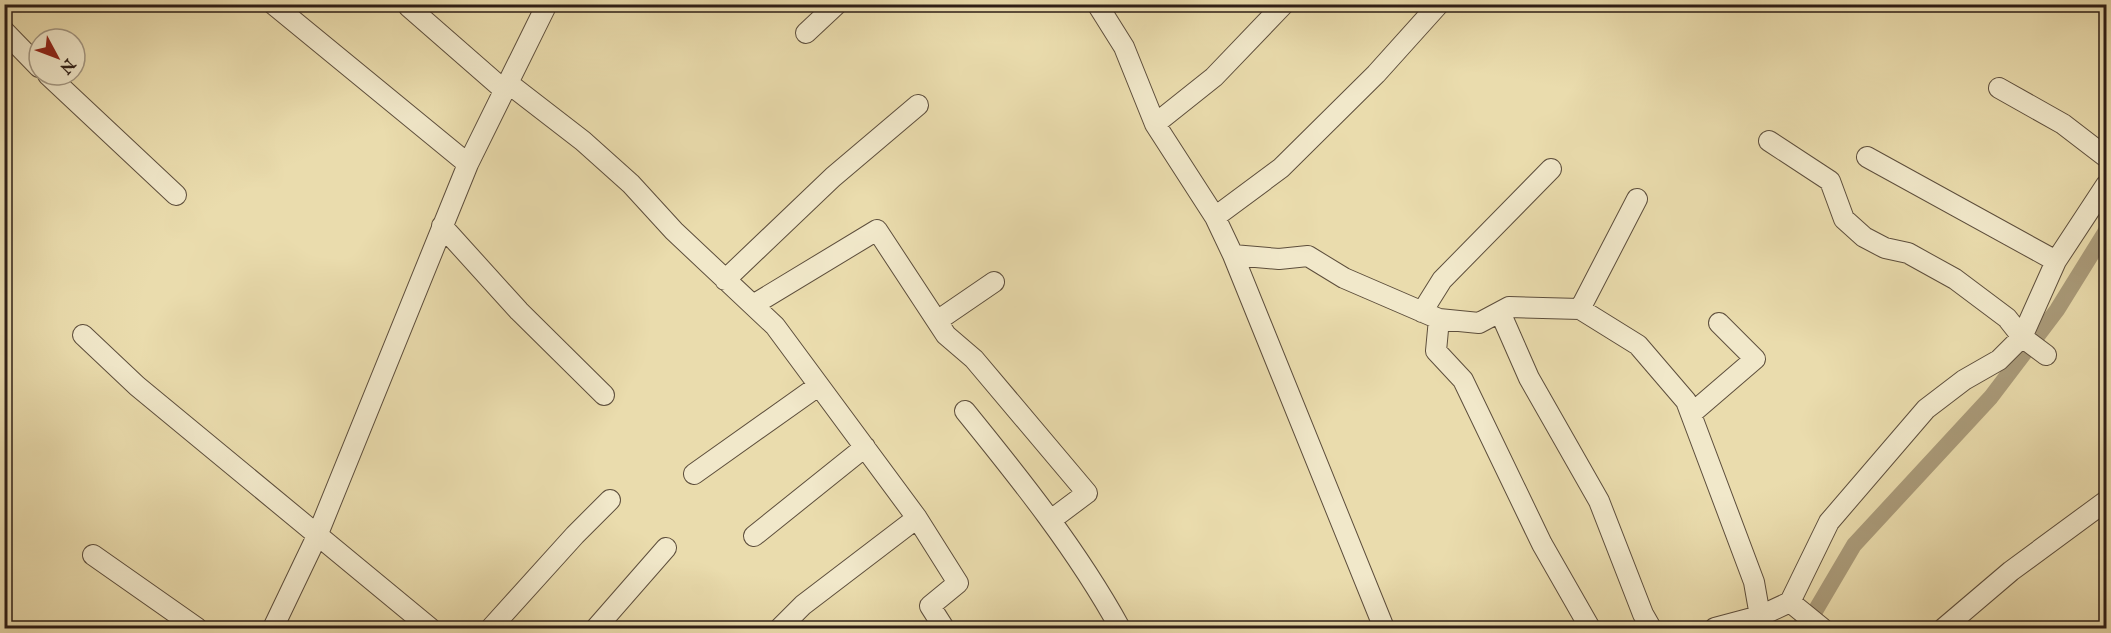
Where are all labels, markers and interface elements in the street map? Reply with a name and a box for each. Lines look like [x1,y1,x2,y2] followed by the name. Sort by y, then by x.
[27,27,87,87] north arrow
[55,53,80,77] text: N

